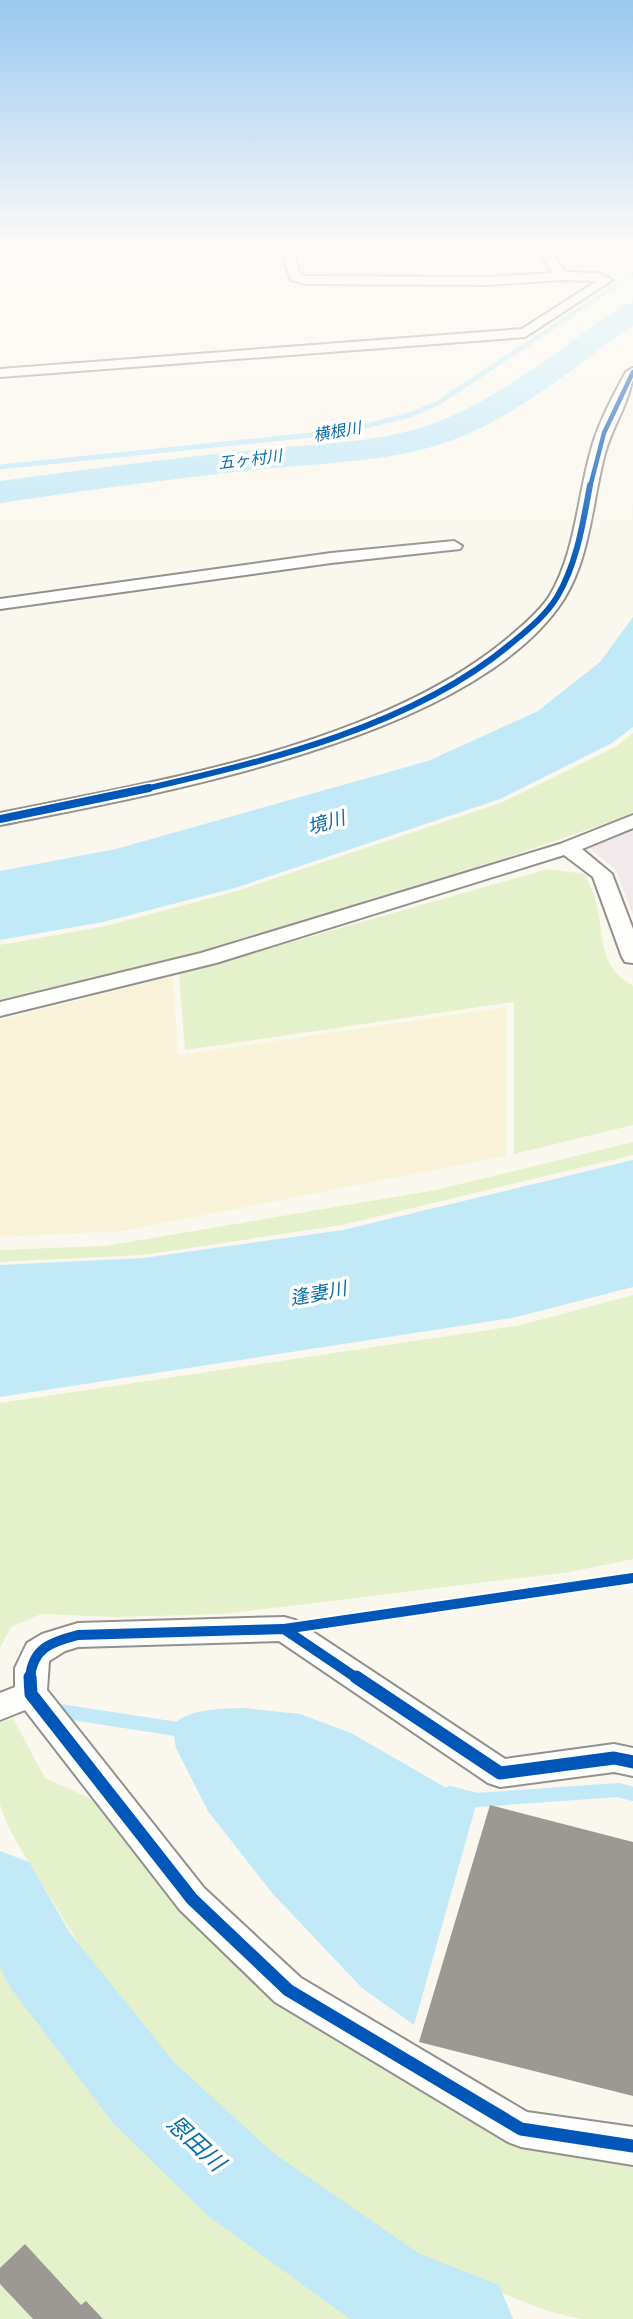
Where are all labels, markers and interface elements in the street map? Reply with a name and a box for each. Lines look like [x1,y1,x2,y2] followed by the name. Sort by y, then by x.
[311,416,365,446] water label: 横根川
[217,444,285,474] water label: 五ヶ村川
[304,804,350,840] water label: 境川
[288,1274,350,1311] water label: 逢妻川
[161,2107,235,2180] water label: 恩田川

